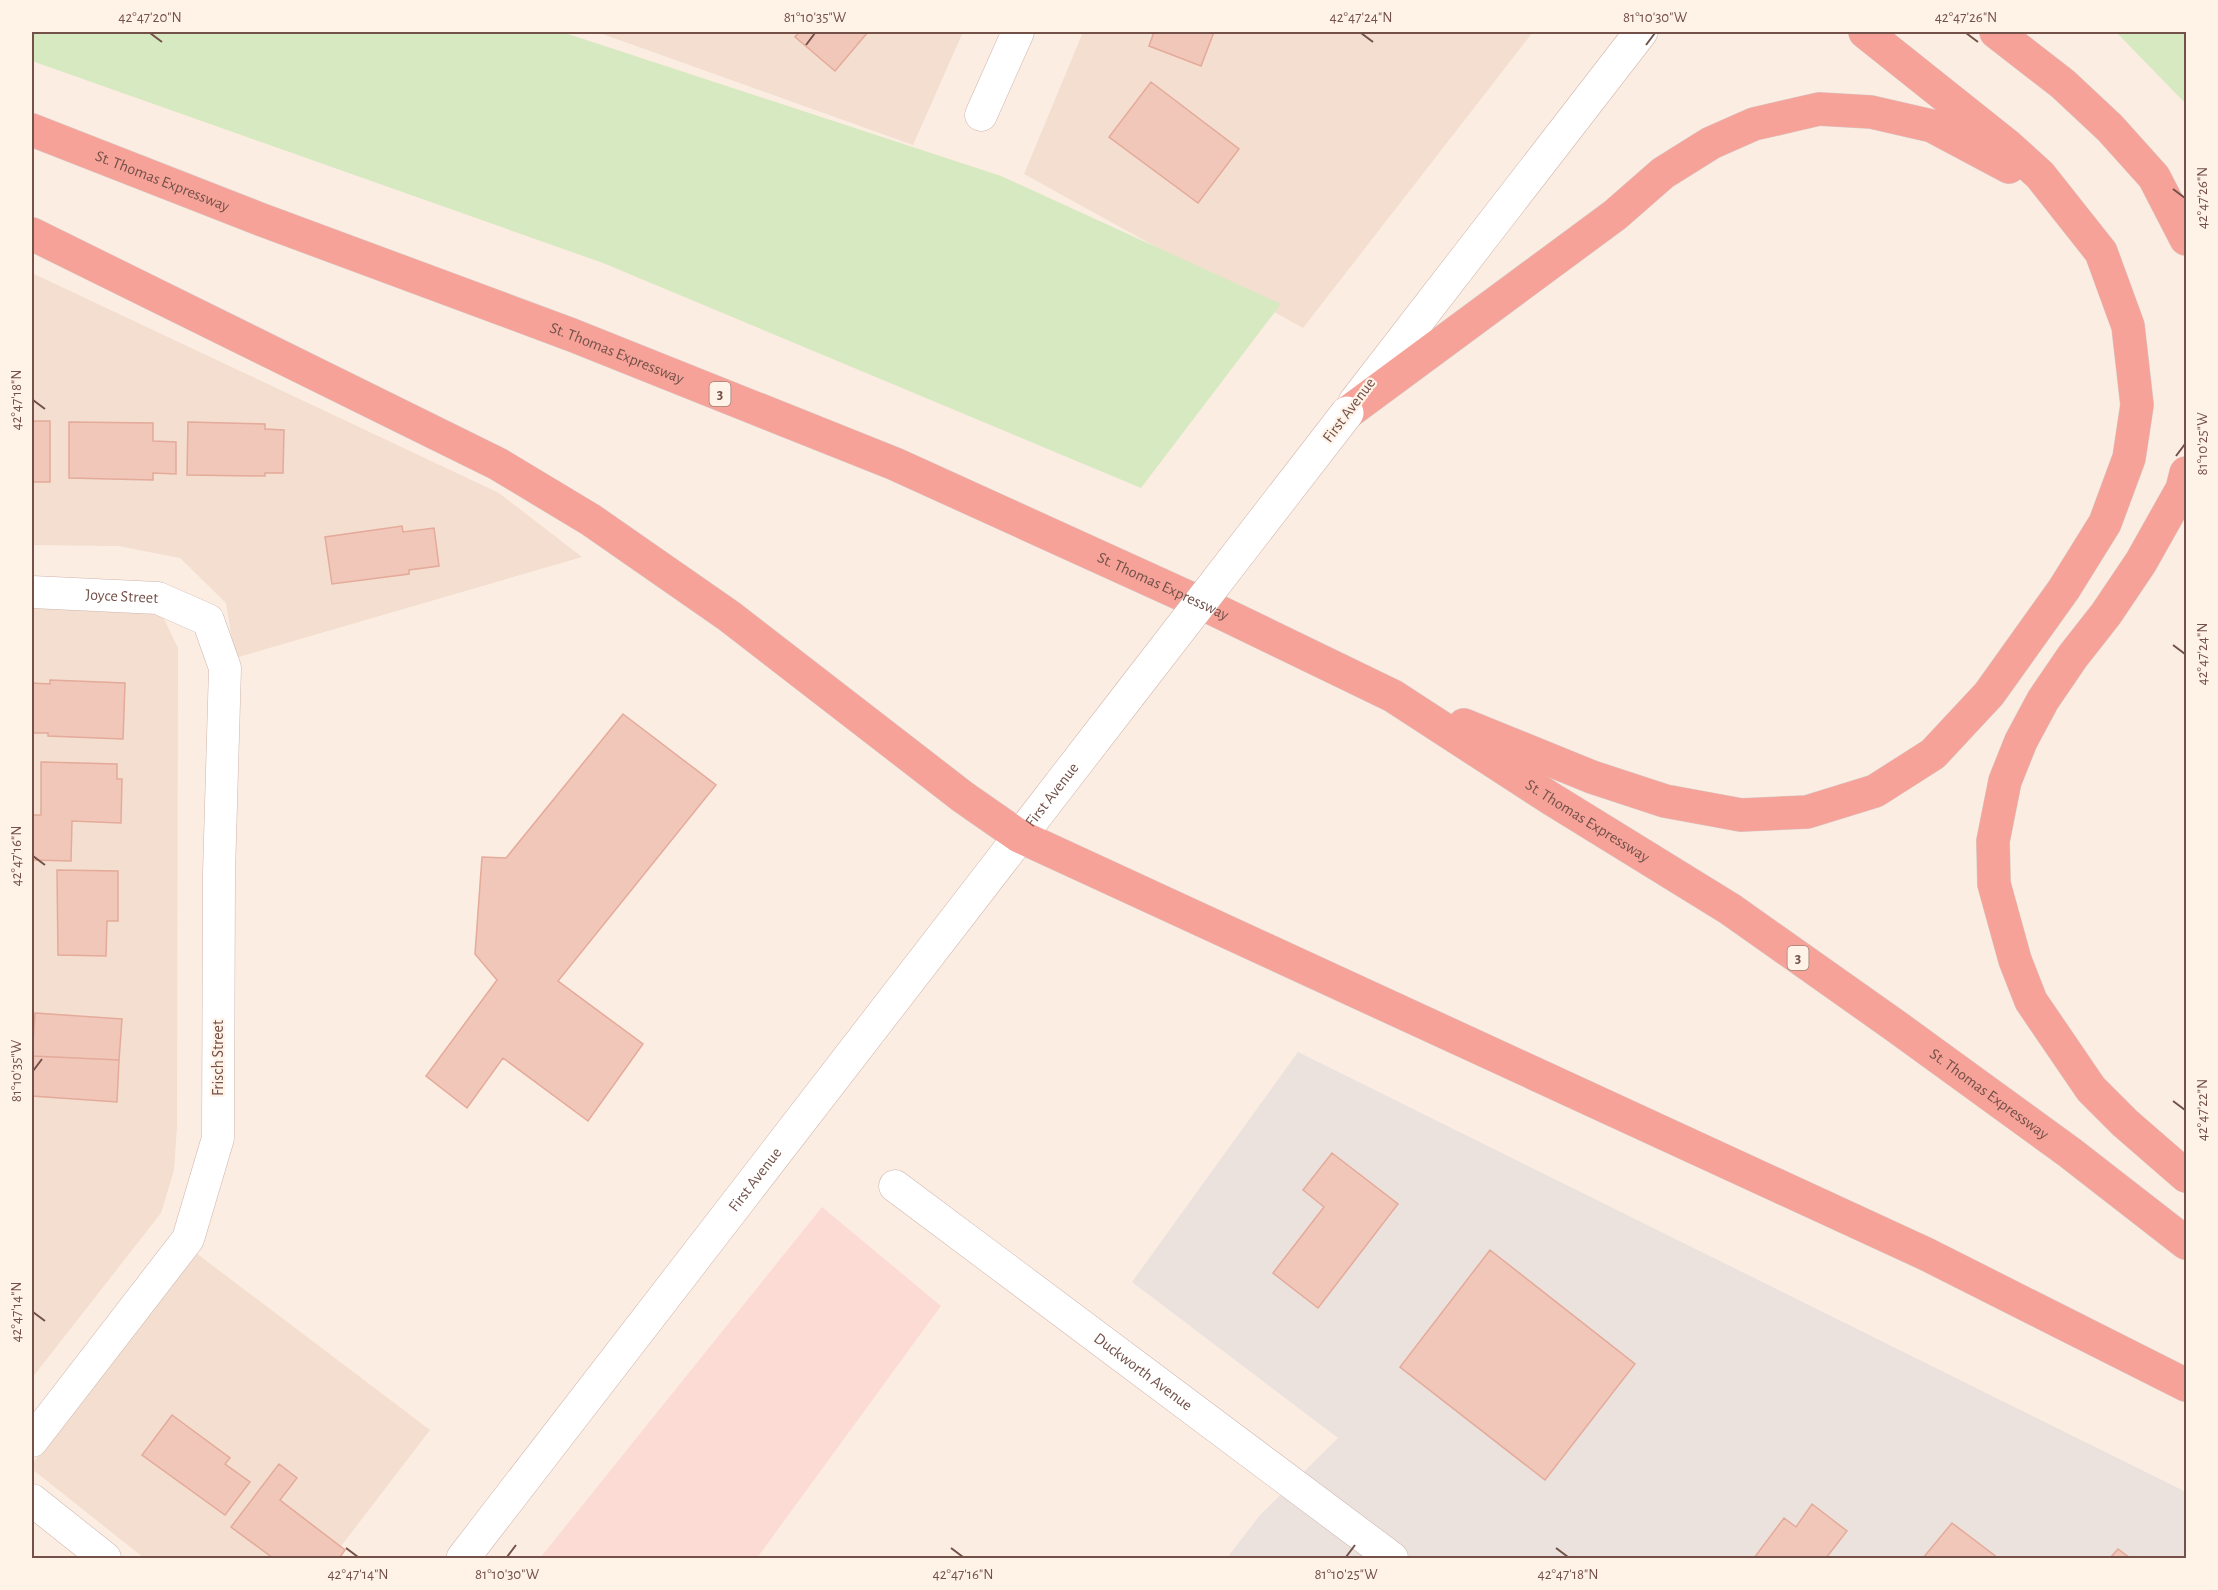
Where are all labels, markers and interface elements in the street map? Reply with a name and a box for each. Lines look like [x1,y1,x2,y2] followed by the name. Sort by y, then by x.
[118,10,182,25] text: 42°47'20"N
[784,10,847,25] text: 81°10'35"W
[1330,10,1392,25] text: 42°47'24"N
[1623,10,1688,25] text: 81°10'30"W
[1935,10,1997,25] text: 42°47'26"N
[93,148,232,215] street label: St. Thomas Expressway
[2195,167,2210,229] text: 42°47'26"N
[548,320,686,388] street label: St. Thomas Expressway
[9,369,24,431] text: 42°47'18"N
[1320,375,1378,445] street label: First Avenue
[710,382,730,406] road number: 3
[2195,412,2210,476] text: 81°10'25"W
[1095,549,1231,624] street label: St. Thomas Expressway
[85,587,159,606] street label: Joyce Street
[2195,623,2210,685] text: 42°47'24"N
[1022,760,1082,830] street label: First Avenue
[1523,776,1652,866] street label: St. Thomas Expressway
[9,825,24,887] text: 42°47'16"N
[1788,946,1808,970] road number: 3
[210,1020,226,1096] street label: Frisch Street
[9,1039,24,1102] text: 81°10'35"W
[1927,1046,2052,1143] street label: St. Thomas Expressway
[2195,1079,2210,1141] text: 42°47'22"N
[725,1144,785,1215] street label: First Avenue
[9,1281,24,1343] text: 42°47'14"N
[1091,1330,1195,1414] street label: Duckworth Avenue
[327,1567,389,1582] text: 42°47'14"N
[475,1567,540,1582] text: 81°10'30"W
[932,1567,994,1582] text: 42°47'16"N
[1314,1567,1378,1582] text: 81°10'25"W
[1537,1567,1599,1582] text: 42°47'18"N

